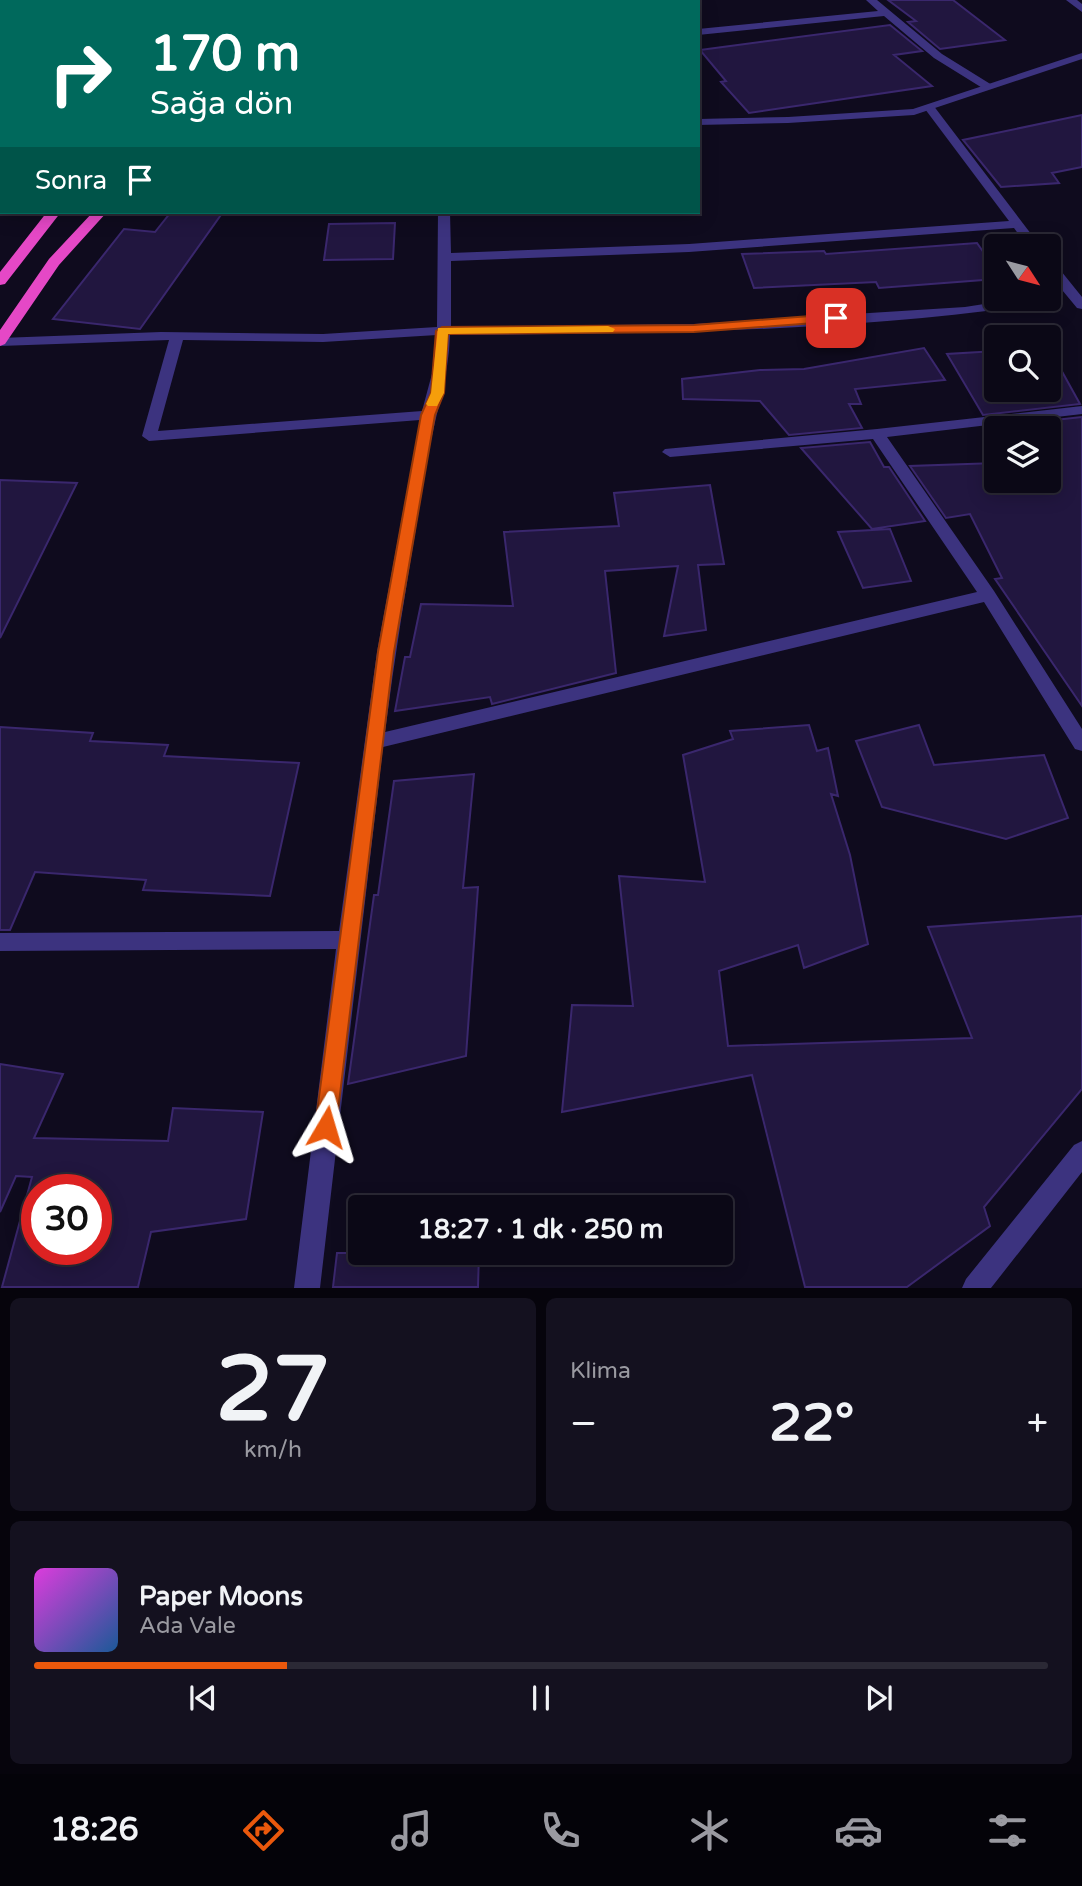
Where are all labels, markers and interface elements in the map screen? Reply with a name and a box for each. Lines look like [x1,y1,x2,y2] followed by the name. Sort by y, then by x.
[150,25,300,84] text: 170 m
[35,28,126,119] icon: right
[150,85,293,123] text: Sağa dön
[121,161,159,199] icon: arrive
[35,165,107,196] text: Sonra
[984,234,1060,312] north arrow
[984,234,1061,493] map controls
[806,288,866,348] pin
[817,299,855,337] icon: arrive
[984,325,1061,402] button: search
[984,416,1061,493] button: layers
[289,1090,363,1164] position arrow
[21,1174,112,1265] speed limit sign: 30
[418,1214,663,1245] text: 18:27 · 1 dk · 250 m
[216,1335,330,1445] text: 27
[570,1357,631,1385] text: Klima
[769,1392,854,1455] text: 22°
[570,1401,597,1447] text: −
[1027,1401,1048,1447] text: +
[244,1436,302,1464] text: km/h
[139,1581,303,1612] text: Paper Moons
[139,1612,236,1640] text: Ada Vale
[184,1679,222,1717] icon: previous
[522,1679,560,1717] icon: pause
[860,1679,898,1717] icon: next
[239,1806,288,1855] icon: directions
[387,1806,436,1855] icon: music
[536,1806,585,1855] icon: phone
[685,1806,734,1855] icon: climate
[834,1806,883,1855] icon: car
[983,1806,1032,1855] icon: filters
[50,1811,139,1849] text: 18:26

